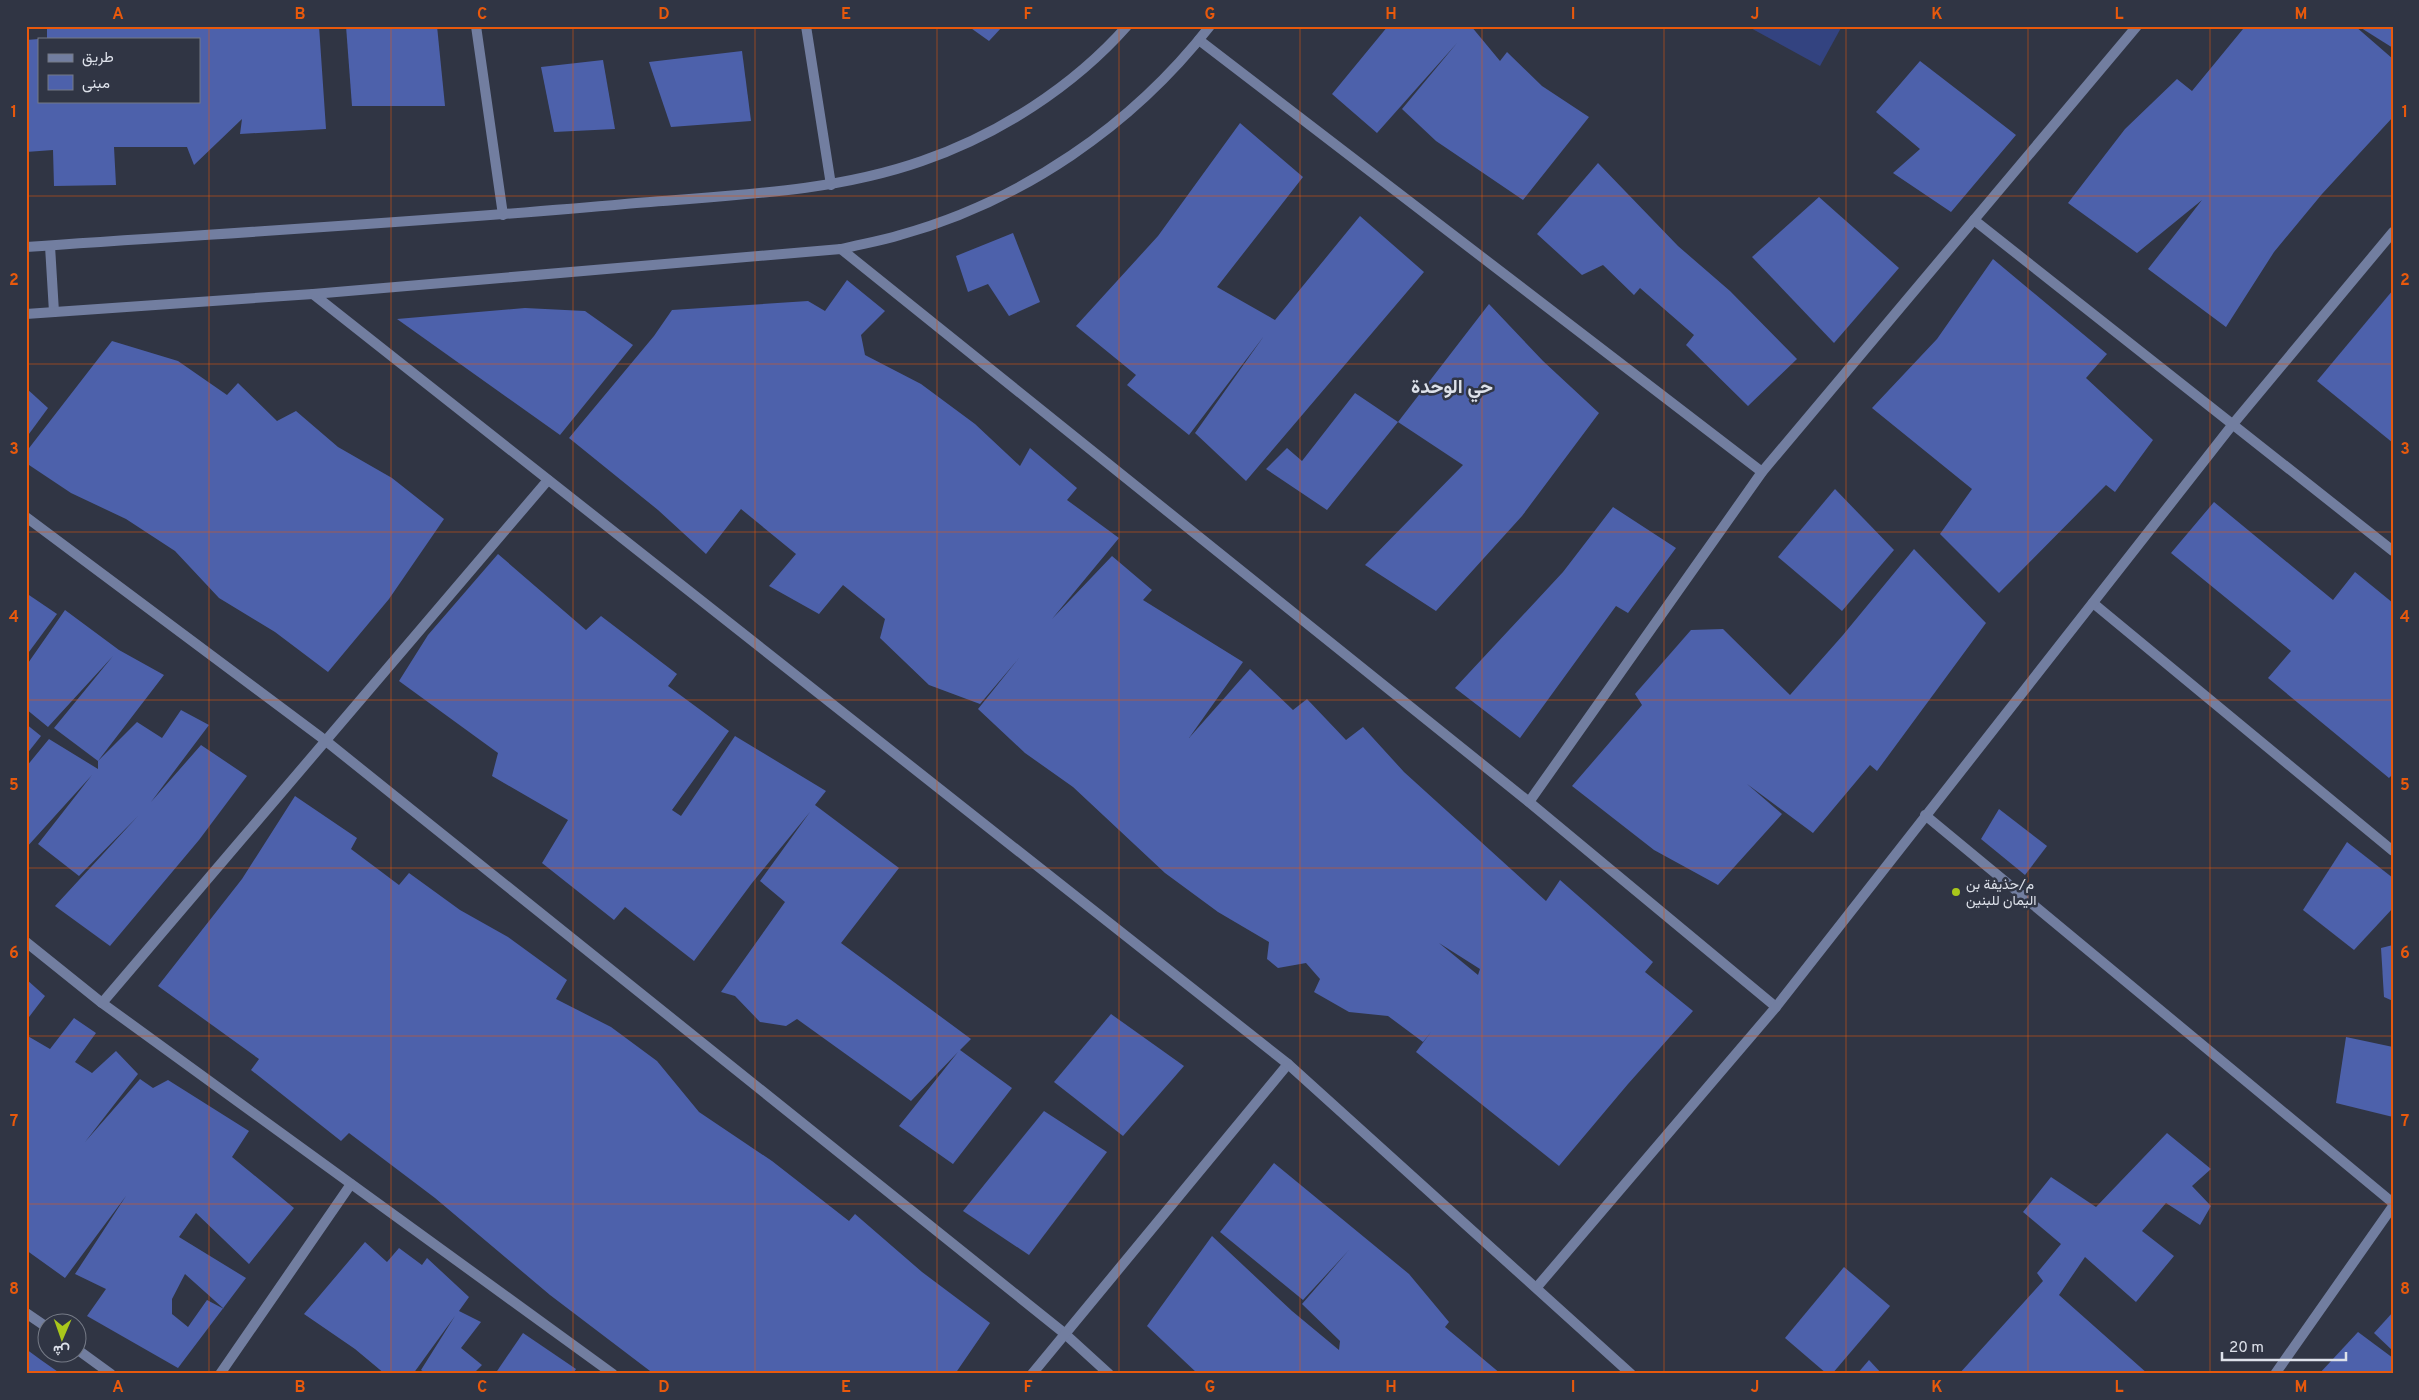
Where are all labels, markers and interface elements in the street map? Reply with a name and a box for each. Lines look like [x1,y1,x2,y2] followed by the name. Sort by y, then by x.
[112,5,124,25] text: A
[294,5,306,25] text: B
[477,5,487,25] text: C
[658,5,670,25] text: D
[841,5,851,25] text: E
[1023,5,1033,25] text: F
[1205,5,1215,25] text: G
[1385,5,1397,25] text: H
[1571,5,1575,25] text: I
[1751,5,1759,25] text: J
[1931,5,1943,25] text: K
[2114,5,2124,25] text: L
[2295,5,2307,25] text: M
[38,38,200,102] legend
[82,49,114,68] text: طريق
[82,75,110,94] text: مبنى
[11,103,17,123] text: 1
[2402,103,2408,123] text: 1
[9,271,19,291] text: 2
[2400,271,2410,291] text: 2
[1411,376,1493,403] district label: حي الوحدة
[9,440,19,460] text: 3
[2400,440,2410,460] text: 3
[9,608,19,628] text: 4
[2400,608,2410,628] text: 4
[9,776,19,796] text: 5
[2400,776,2410,796] text: 5
[1966,877,2037,910] place label: م/حذيفة بن اليمان للبنين
[1950,886,1962,898] marker: م/حذيفة بن اليمان للبنين
[9,944,19,964] text: 6
[2400,944,2410,964] text: 6
[10,1112,18,1132] text: 7
[2401,1112,2409,1132] text: 7
[9,1280,19,1300] text: 8
[2400,1280,2410,1300] text: 8
[38,1312,88,1362] north arrow
[2222,1330,2345,1362] scale bar
[2229,1339,2264,1358] text: 20 m
[53,1341,70,1358] text: ش
[112,1378,124,1398] text: A
[294,1378,306,1398] text: B
[477,1378,487,1398] text: C
[658,1378,670,1398] text: D
[841,1378,851,1398] text: E
[1023,1378,1033,1398] text: F
[1205,1378,1215,1398] text: G
[1385,1378,1397,1398] text: H
[1571,1378,1575,1398] text: I
[1751,1378,1759,1398] text: J
[1931,1378,1943,1398] text: K
[2114,1378,2124,1398] text: L
[2295,1378,2307,1398] text: M

